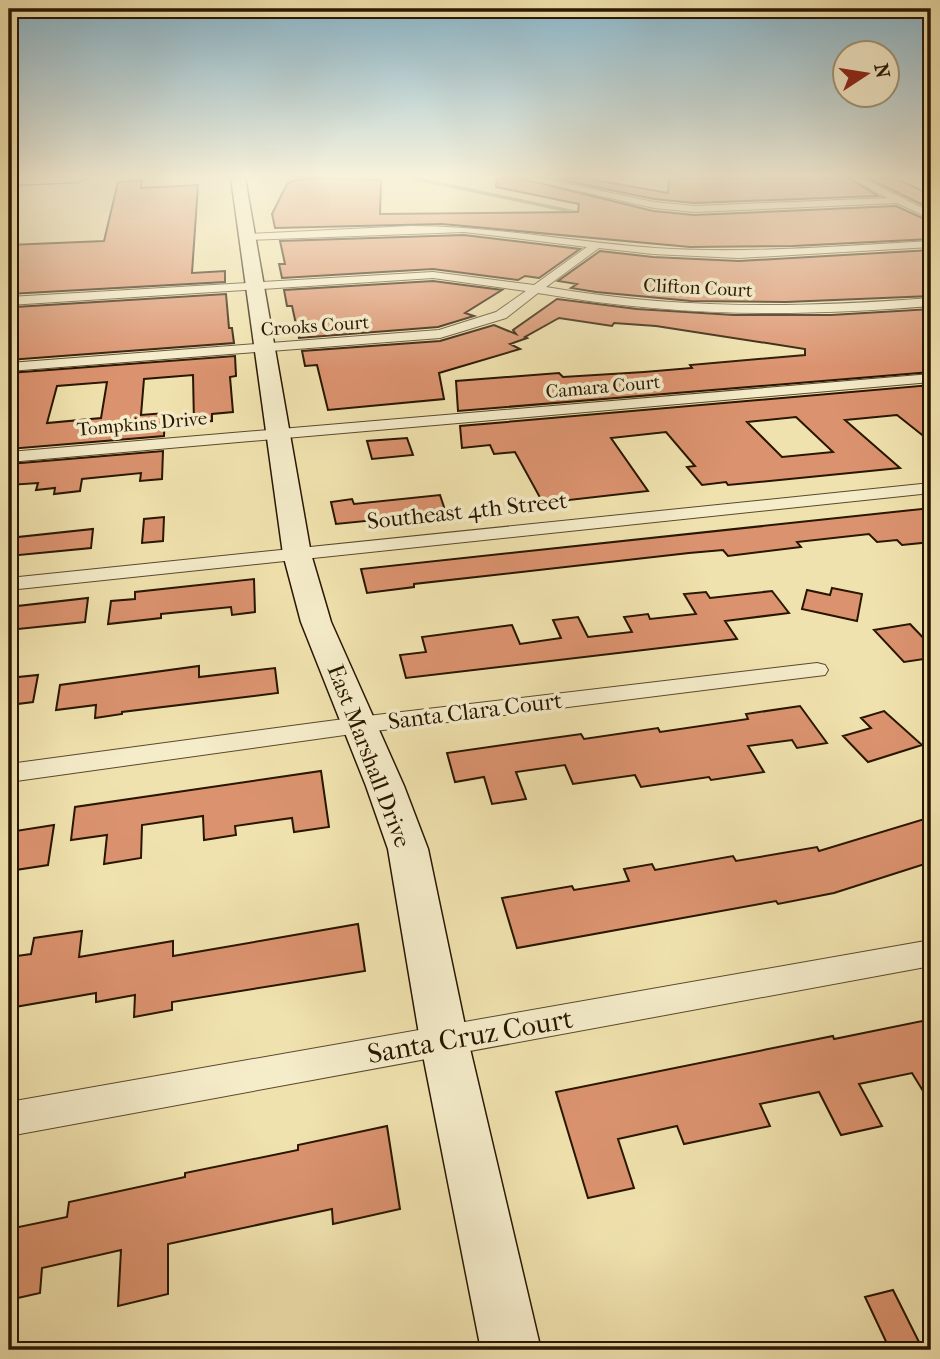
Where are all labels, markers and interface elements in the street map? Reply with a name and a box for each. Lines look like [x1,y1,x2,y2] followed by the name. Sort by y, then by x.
[832,38,902,108] north arrow
[869,61,894,81] text: N
[643,274,753,302] street label: Clifton Court
[260,311,370,341] street label: Crooks Court
[545,371,661,403] street label: Camara Court
[76,407,208,441] street label: Tompkins Drive
[366,487,568,535] street label: Southeast 4th Street
[322,661,416,851] street label: East Marshall Drive
[386,687,564,735] street label: Santa Clara Court
[365,1002,575,1070] street label: Santa Cruz Court

